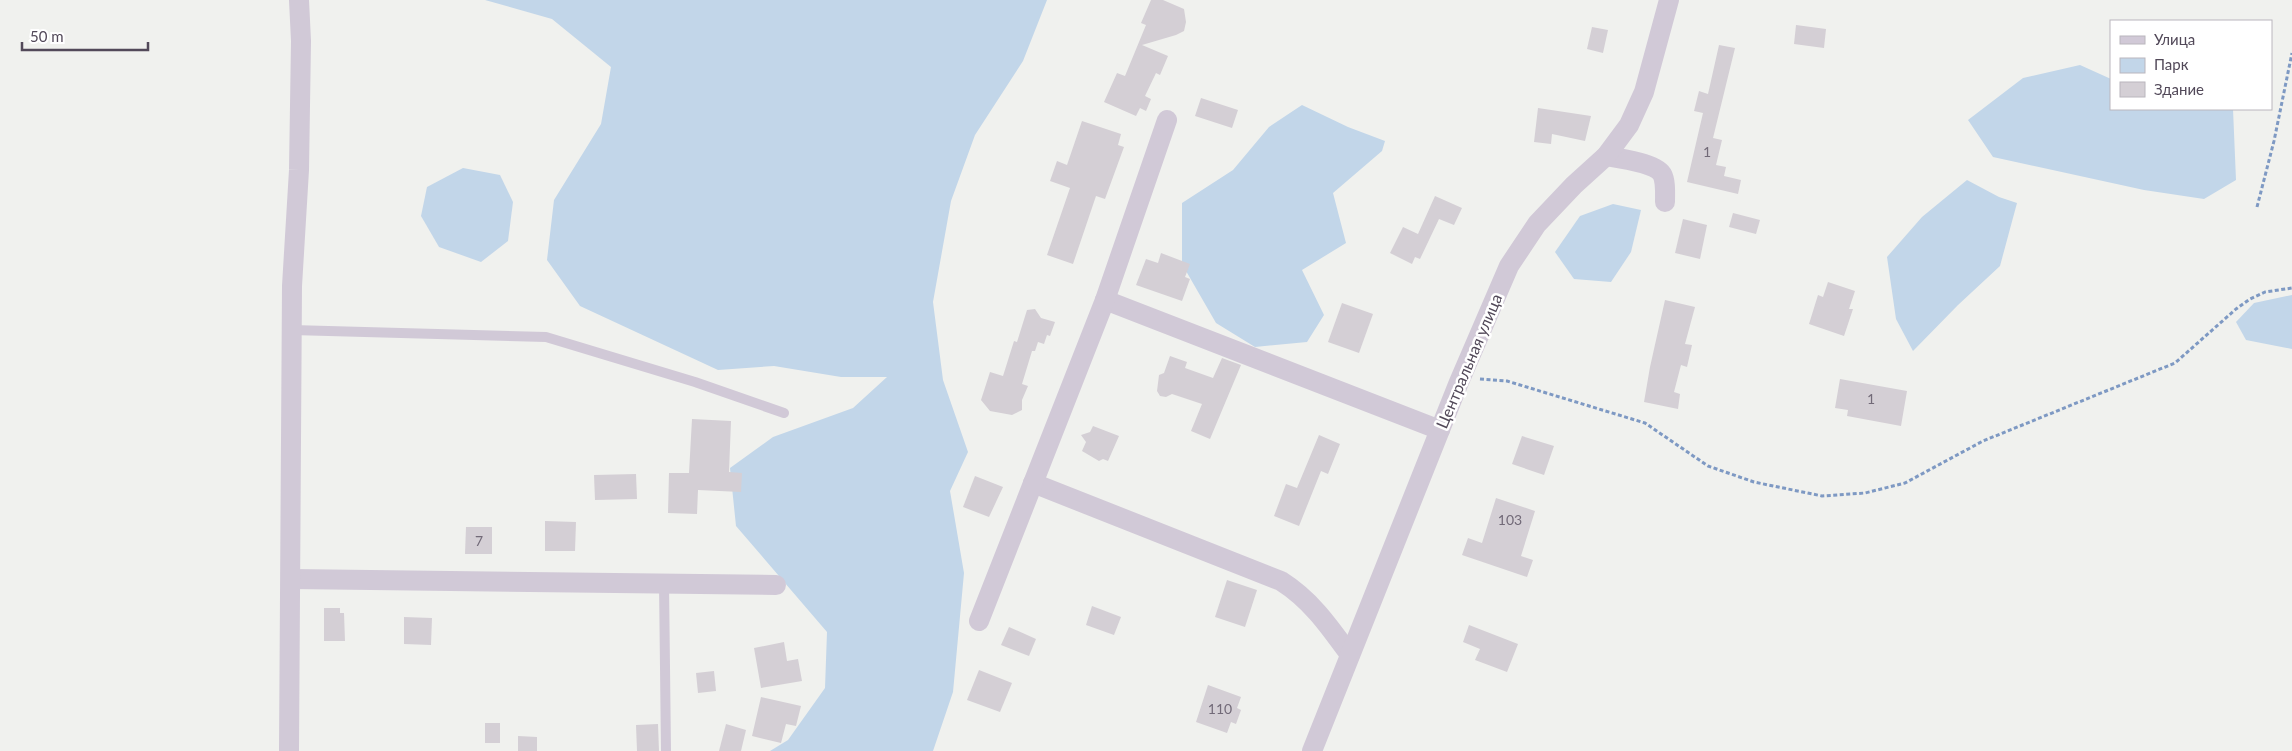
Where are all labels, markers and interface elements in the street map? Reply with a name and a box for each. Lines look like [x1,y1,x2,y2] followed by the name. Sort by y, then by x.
[22,20,149,52] scale bar
[2110,20,2272,110] legend
[30,27,64,45] text: 50 m
[2154,30,2195,48] text: Улица
[2154,55,2189,73] text: Парк
[2154,80,2204,98] text: Здание
[1703,143,1711,160] house number: 1
[1432,291,1505,431] street label: Центральная улица
[1867,390,1875,407] house number: 1
[1498,511,1522,528] house number: 103
[475,532,483,549] house number: 7
[1208,700,1232,717] house number: 110

